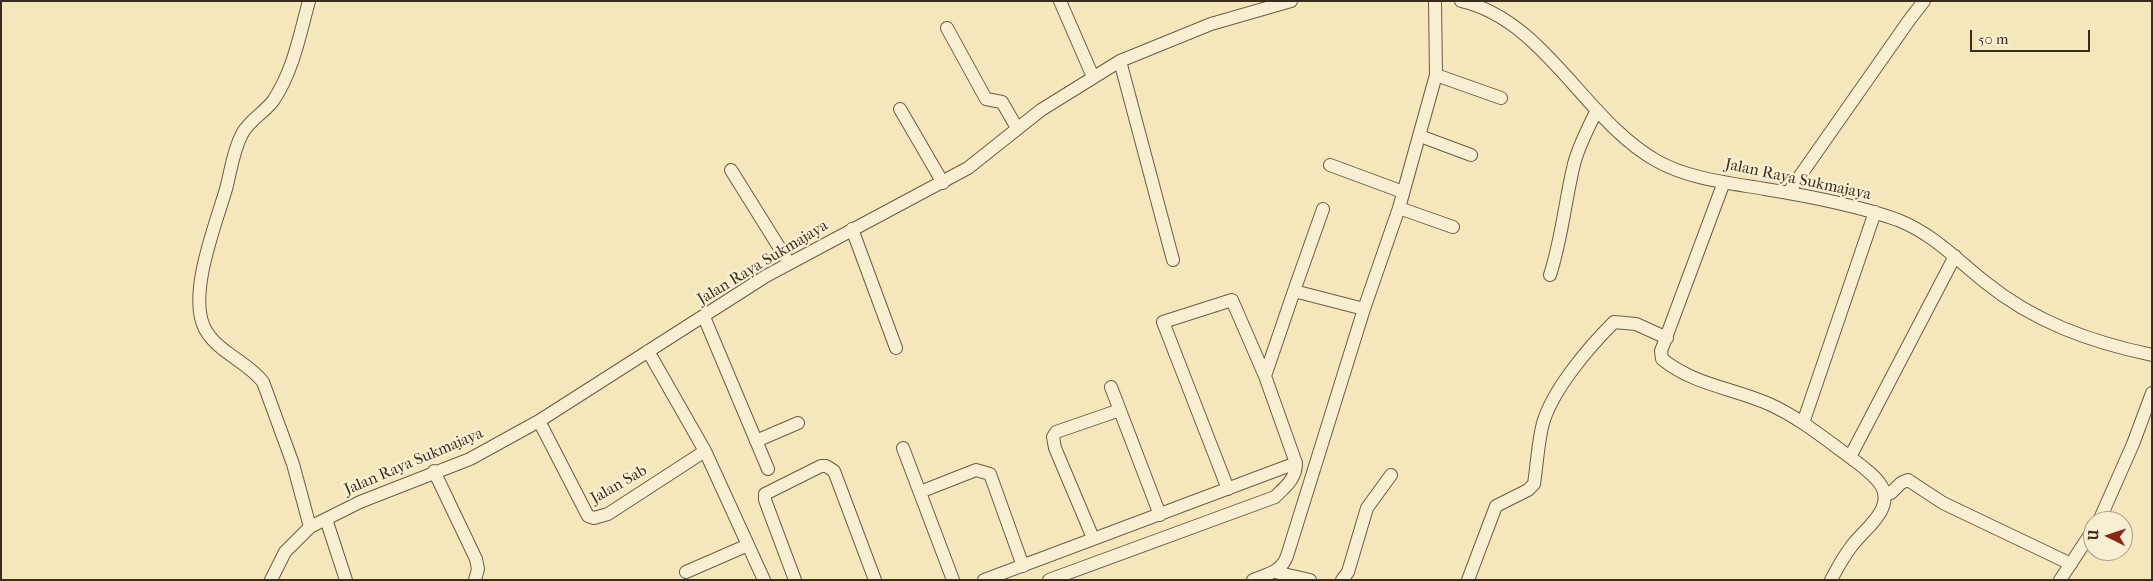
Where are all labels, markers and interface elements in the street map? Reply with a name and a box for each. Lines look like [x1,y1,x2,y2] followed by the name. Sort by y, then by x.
[1973,20,2093,52] scale bar
[1978,30,2008,48] text: 50 m
[1723,155,1873,205] street label: Jalan Raya Sukmajaya
[694,216,832,310] street label: Jalan Raya Sukmajaya
[342,424,486,500] street label: Jalan Raya Sukmajaya
[588,461,650,509] street label: Jalan Sab
[2083,511,2133,561] north arrow
[2085,529,2102,541] text: U

